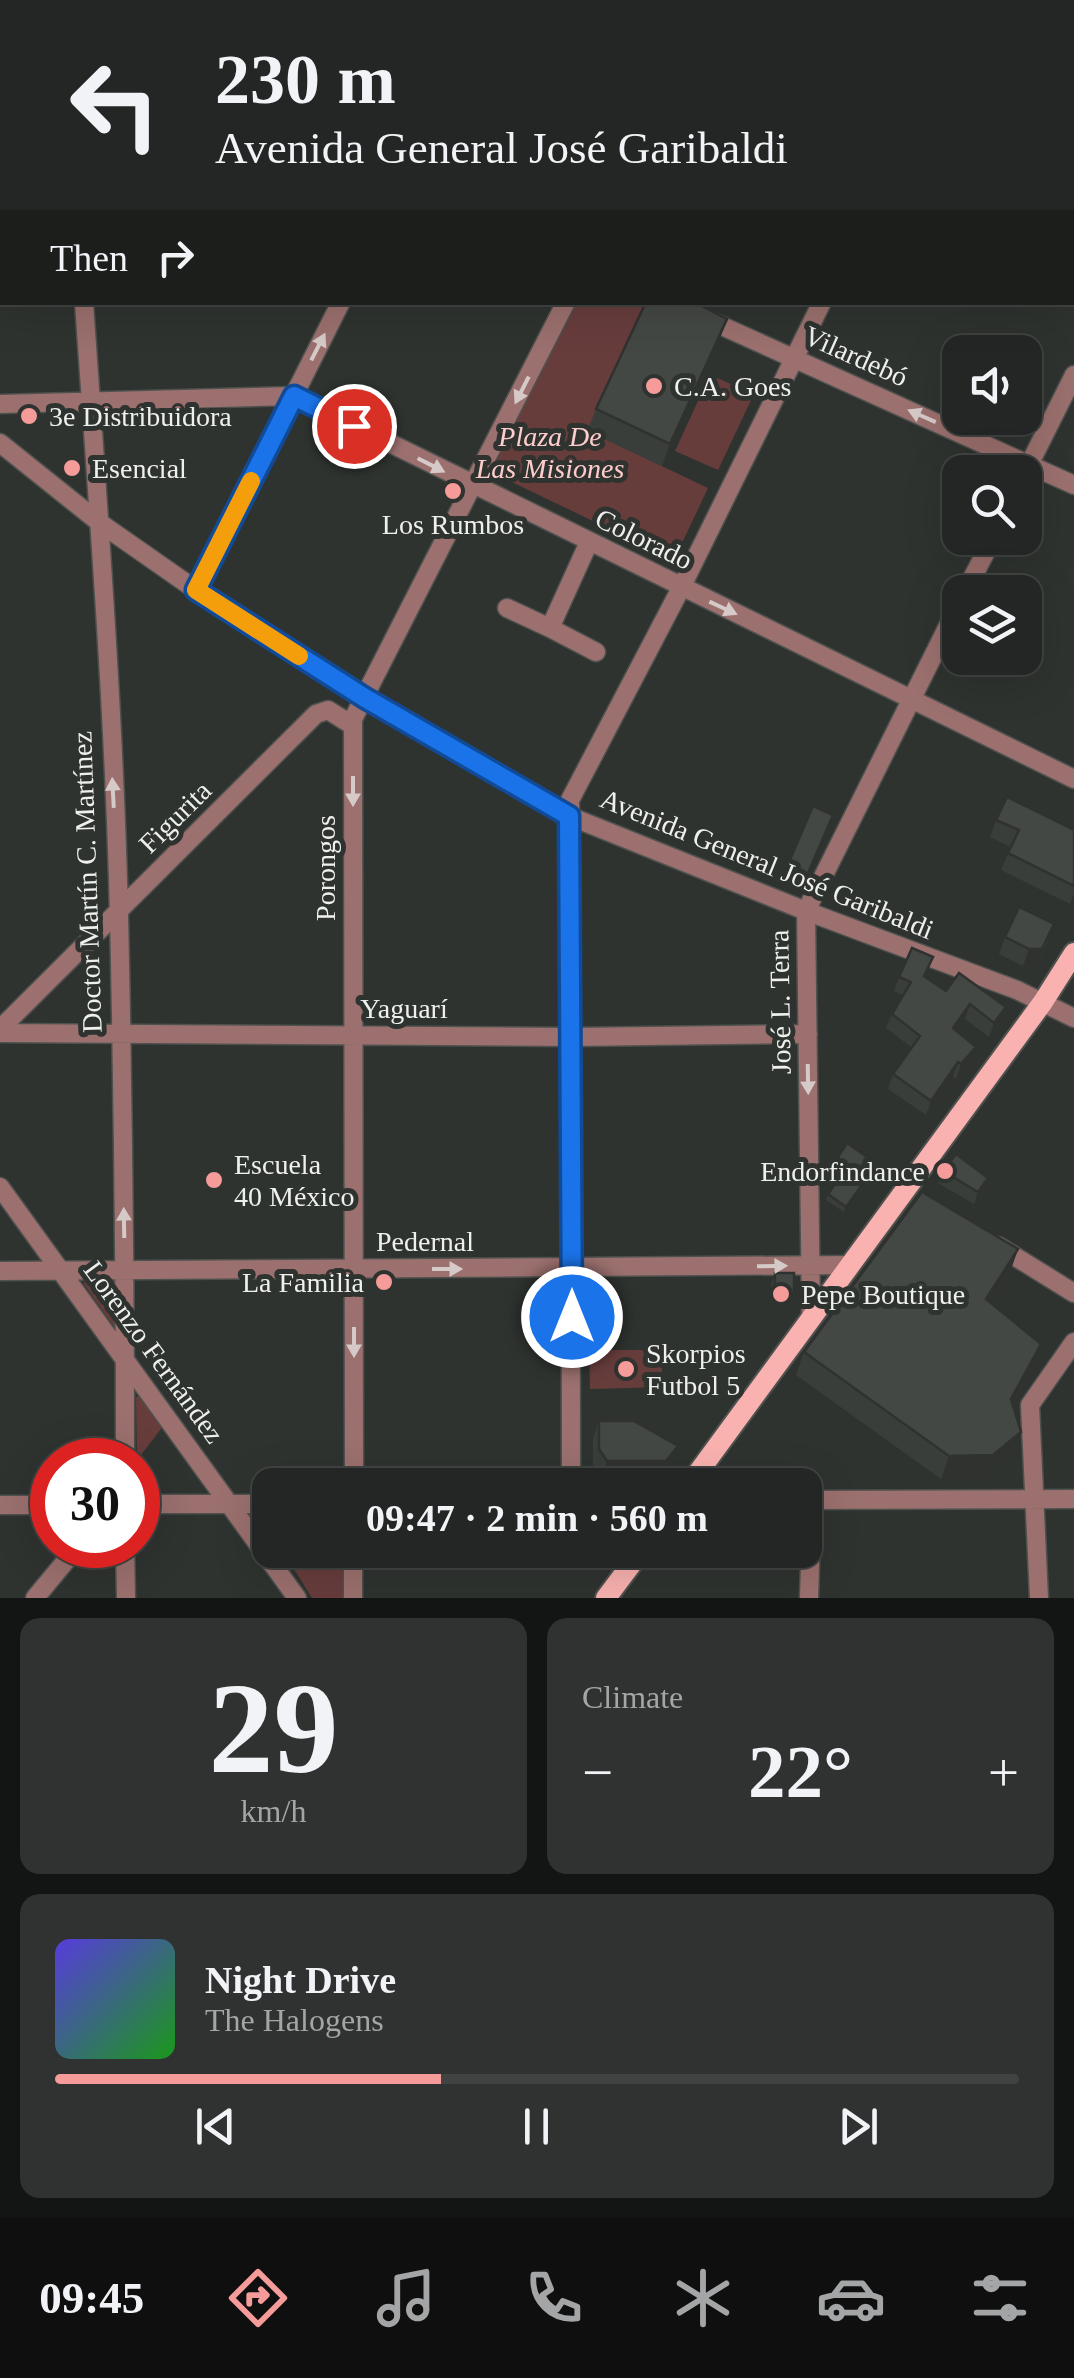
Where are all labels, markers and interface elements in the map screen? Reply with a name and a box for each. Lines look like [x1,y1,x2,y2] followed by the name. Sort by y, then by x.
[50,40,180,170] icon: left
[215,41,396,118] text: 230 m
[215,123,788,173] text: Avenida General José Garibaldi
[148,230,203,285] icon: right
[50,237,128,279] text: Then
[799,319,913,393] street label: Vilardebó
[310,332,327,361] one-way arrow
[942,335,1042,675] map controls
[942,335,1042,435] button: sound
[674,371,791,402] place label: C.A. Goes
[514,375,531,404] one-way arrow
[643,375,665,397] marker: C.A. Goes
[312,384,397,469] pin
[327,399,382,454] icon: arrive
[49,401,232,432] place label: 3e Distribuidora
[18,405,40,427] marker: 3e Distribuidora
[907,407,936,424] one-way arrow
[475,421,624,484] park label: Plaza De Las Misiones
[92,453,187,484] place label: Esencial
[942,455,1042,555] button: search
[416,456,445,473] one-way arrow
[61,457,83,479] marker: Esencial
[442,480,464,502] marker: Los Rumbos
[590,502,698,576] street label: Colorado
[382,509,524,540] place label: Los Rumbos
[942,575,1042,675] button: layers
[709,599,738,616] one-way arrow
[66,731,108,1033] street label: Doctor Martín C. Martínez
[133,774,218,859] street label: Figurita
[105,776,121,808] one-way arrow
[345,776,361,808] one-way arrow
[596,783,938,945] street label: Avenida General José Garibaldi
[310,815,341,921] street label: Porongos
[763,929,797,1075] street label: José L. Terra
[360,993,448,1024] street label: Yaguarí
[800,1063,816,1095] one-way arrow
[234,1149,355,1212] place label: Escuela 40 México
[760,1156,925,1187] place label: Endorfindance
[934,1160,956,1182] marker: Endorfindance
[203,1169,225,1191] marker: Escuela 40 México
[116,1206,132,1238] one-way arrow
[376,1226,474,1257] street label: Pedernal
[78,1255,230,1449] street label: Lorenzo Fernández
[757,1258,789,1274] one-way arrow
[432,1261,464,1277] one-way arrow
[520,1265,624,1369] position arrow
[242,1267,365,1298] place label: La Familia
[373,1271,395,1293] marker: La Familia
[801,1279,965,1310] place label: Pepe Boutique
[770,1283,792,1305] marker: Pepe Boutique
[346,1327,362,1359] one-way arrow
[646,1338,746,1401] place label: Skorpios Futbol 5
[615,1358,637,1380] marker: Skorpios Futbol 5
[30,1438,160,1568] speed limit sign: 30
[366,1497,708,1539] text: 09:47 · 2 min · 560 m
[209,1656,339,1800] text: 29
[582,1679,683,1715] text: Climate
[748,1730,853,1813] text: 22°
[582,1742,613,1803] text: −
[988,1742,1019,1803] text: +
[241,1793,306,1829] text: km/h
[205,1959,396,2001] text: Night Drive
[205,2002,384,2038] text: The Halogens
[188,2099,243,2154] icon: previous
[509,2099,564,2154] icon: pause
[831,2099,886,2154] icon: next
[223,2263,293,2333] icon: directions
[371,2263,441,2333] icon: music
[519,2263,589,2333] icon: phone
[668,2263,738,2333] icon: climate
[816,2263,886,2333] icon: car
[965,2263,1035,2333] icon: filters
[39,2273,144,2323] text: 09:45

